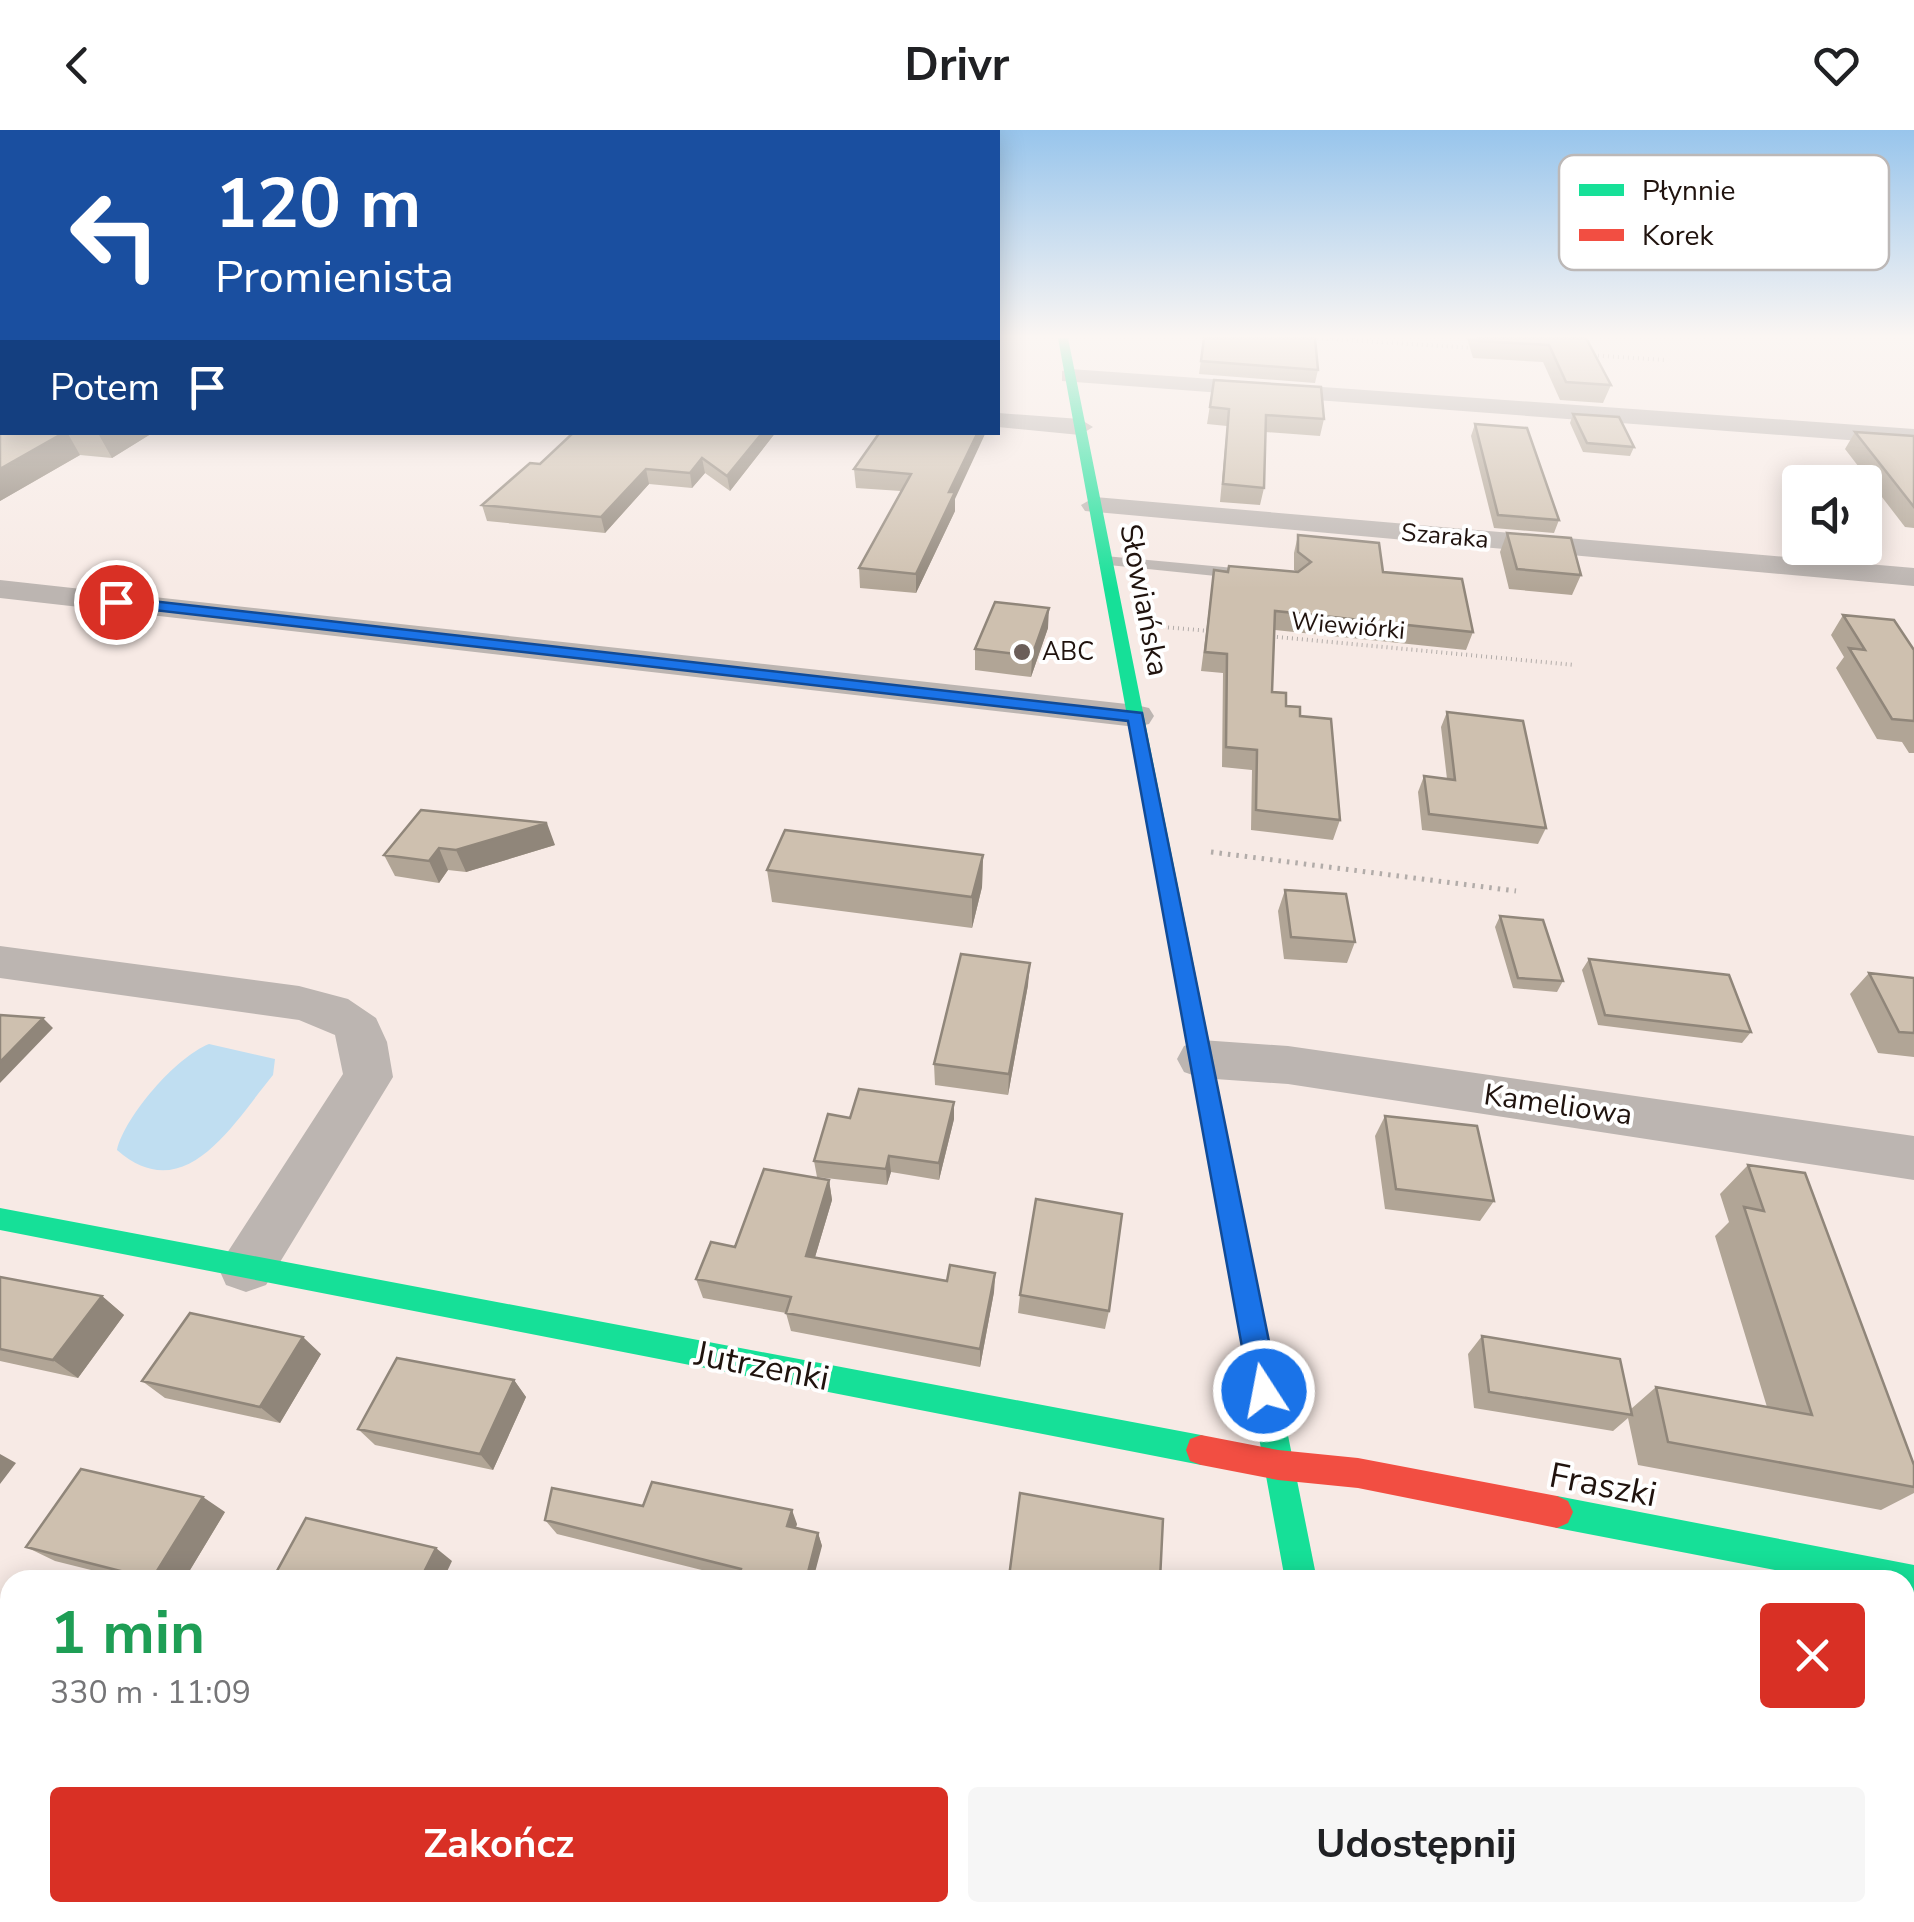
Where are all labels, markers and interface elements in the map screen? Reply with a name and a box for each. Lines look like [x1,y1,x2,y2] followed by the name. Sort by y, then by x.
[905,35,1009,96] text: Drivr
[50,38,105,93] icon: back
[1809,38,1864,93] icon: heart
[1559,155,1889,270] legend
[215,156,421,252] text: 120 m
[50,170,180,300] icon: left
[1642,172,1735,210] text: Płynnie
[1642,217,1714,255] text: Korek
[215,247,454,308] text: Promienista
[180,360,235,415] icon: arrive
[50,362,160,413] text: Potem
[1782,465,1882,565] map controls
[1782,465,1882,565] button: sound
[1400,515,1490,557] street label: Szaraka
[1109,521,1179,679] street label: Słowiańska
[74,560,159,645] pin
[89,575,144,630] icon: arrive
[1290,604,1406,648] street label: Wiewiórki
[1042,635,1094,669] place label: ABC
[1011,641,1033,663] marker: ABC
[1481,1074,1635,1136] street label: Kameliowa
[690,1330,833,1402] street label: Jutrzenki
[1212,1339,1316,1443] position arrow
[1545,1452,1661,1518] street label: Fraszki
[50,1592,205,1674] text: 1 min
[1760,1603,1865,1708] button: close
[50,1671,251,1714] text: 330 m · 11:09
[50,1787,948,1902] button: Zakończ
[968,1787,1865,1902] button: Udostępnij

